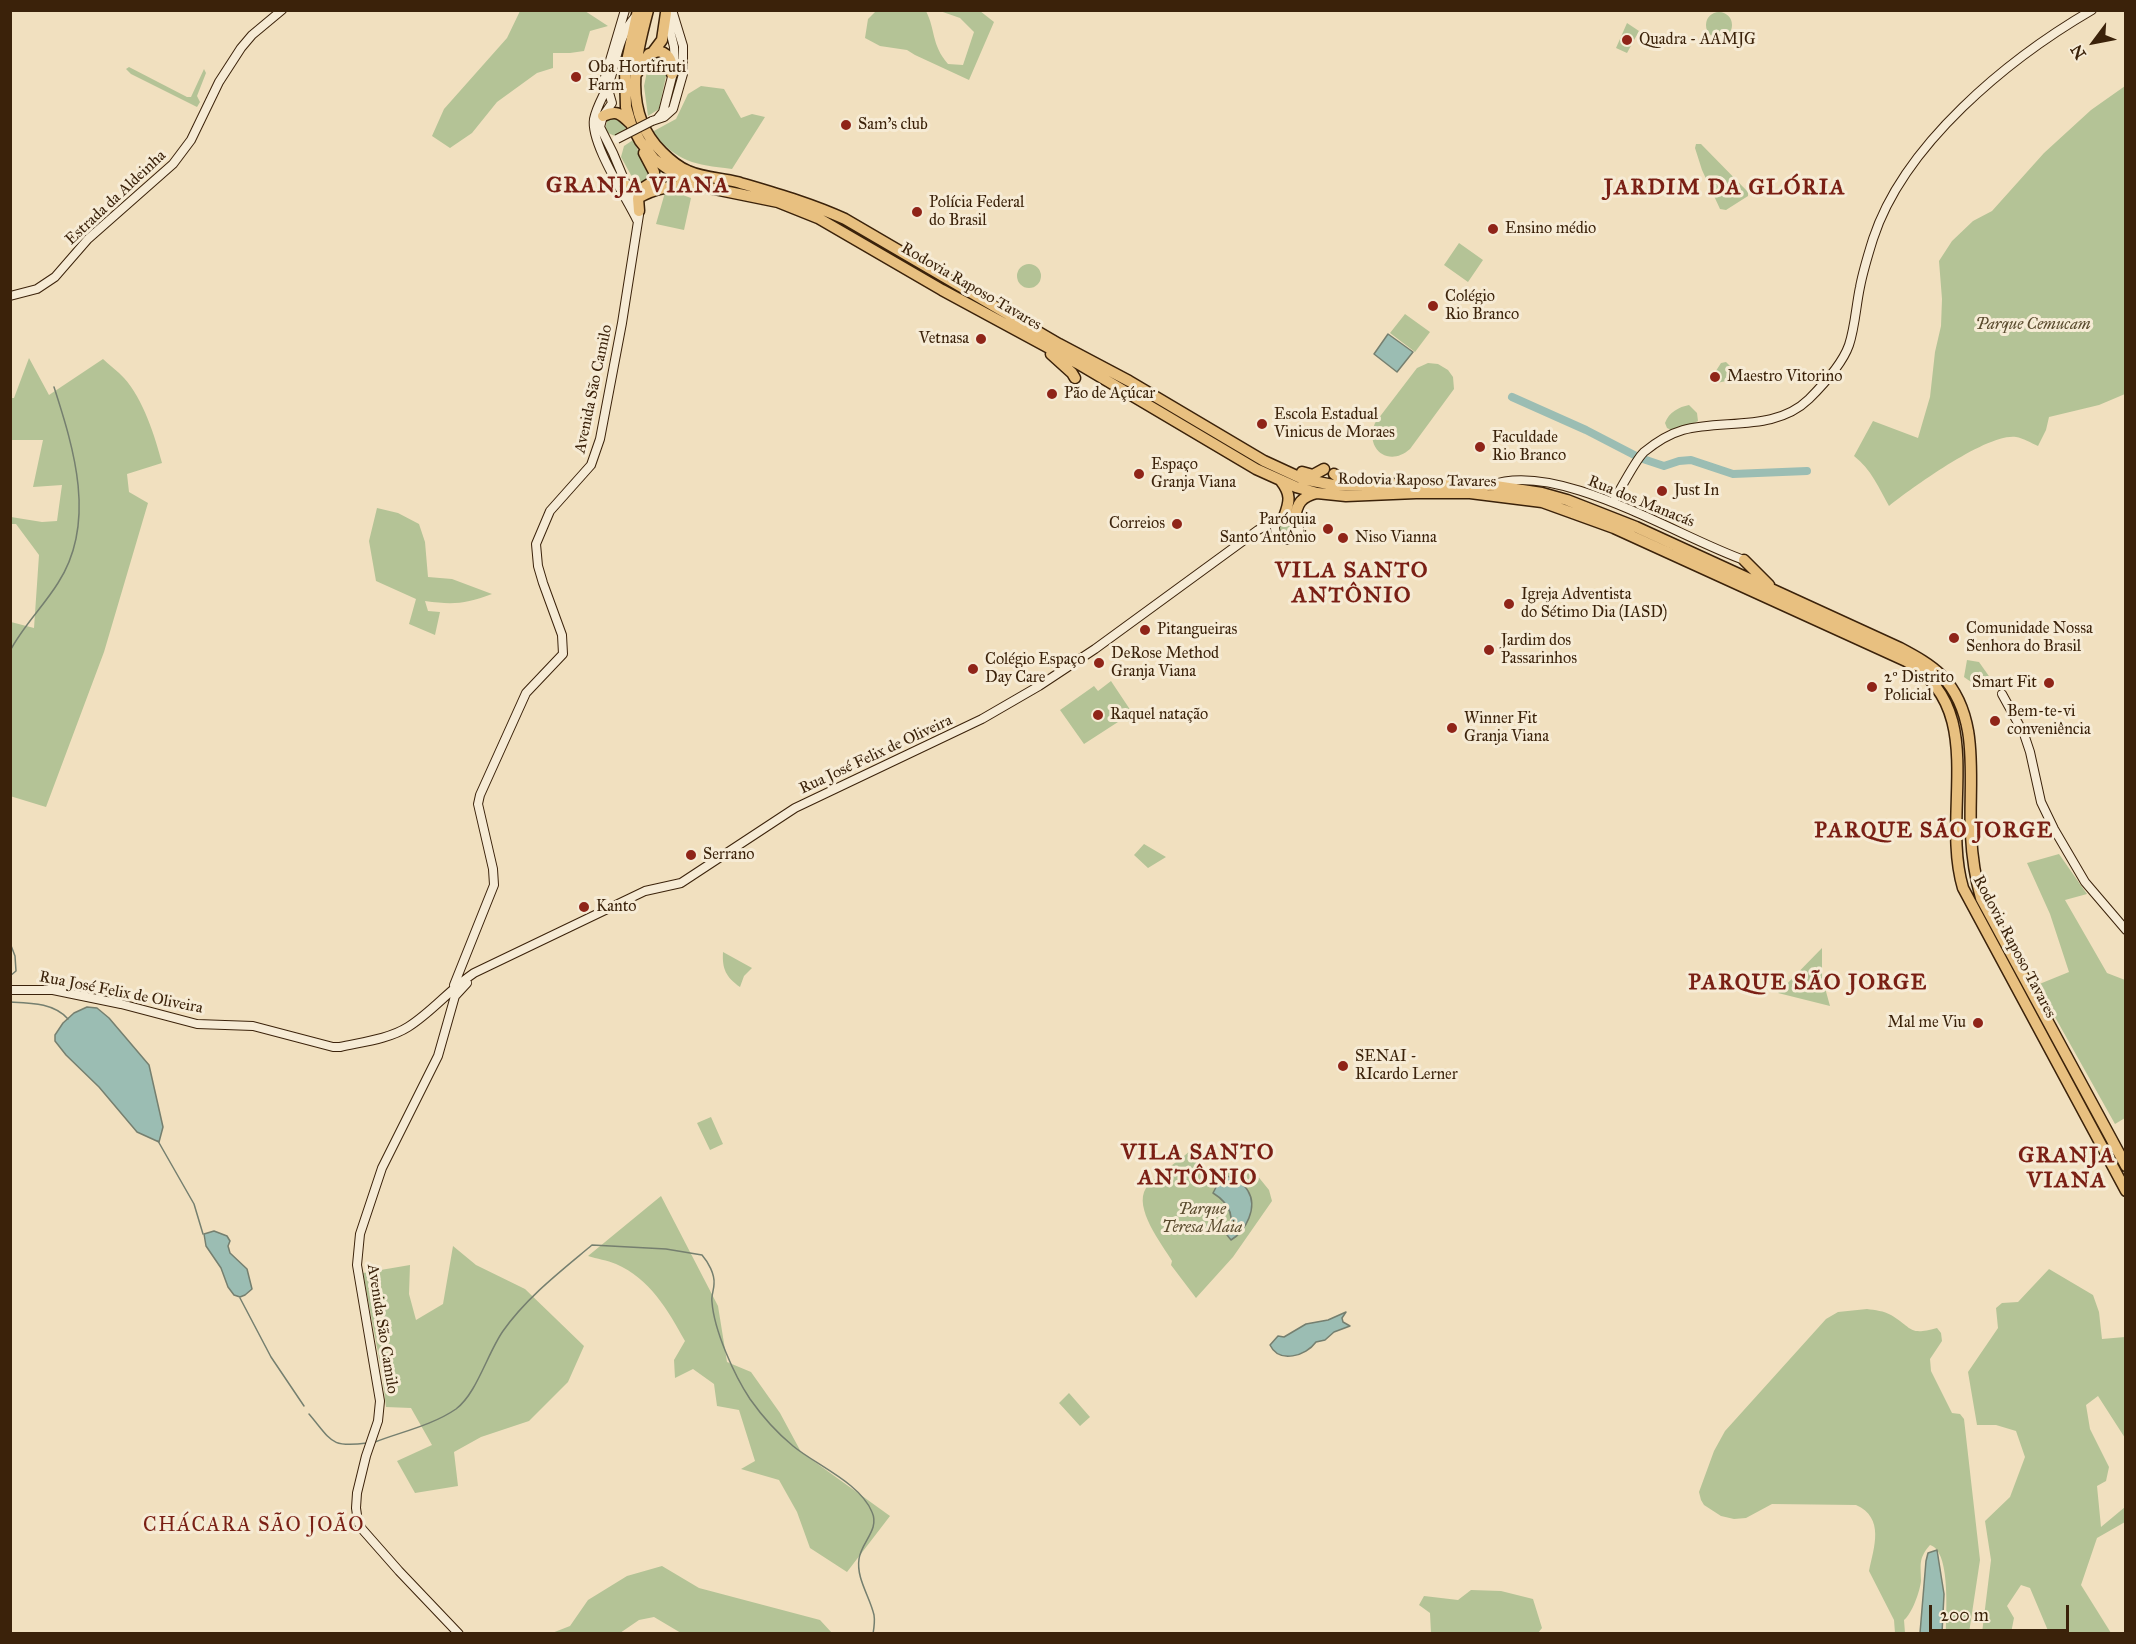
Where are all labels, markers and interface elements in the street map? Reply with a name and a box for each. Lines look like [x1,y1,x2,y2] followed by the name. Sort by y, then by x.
[2064,12,2124,72] north arrow
[1639,30,1756,50] place label: Quadra - AAMJG
[1620,33,1634,47] marker: Quadra - AAMJG
[2067,41,2090,63] text: N
[588,58,686,96] place label: Oba Hortifruti Farm
[569,70,583,84] marker: Oba Hortifruti Farm
[858,115,928,135] place label: Sam's club
[839,118,853,132] marker: Sam's club
[62,146,170,250] street label: Estrada da Aldeinha
[546,174,730,200] district label: GRANJA VIANA
[1604,176,1846,202] district label: JARDIM DA GLÓRIA
[929,193,1024,231] place label: Polícia Federal do Brasil
[910,205,924,219] marker: Polícia Federal do Brasil
[1505,219,1596,239] place label: Ensino médio
[1486,222,1500,236] marker: Ensino médio
[897,239,1045,335] street label: Rodovia Raposo Tavares
[1445,287,1519,325] place label: Colégio Rio Branco
[1426,299,1440,313] marker: Colégio Rio Branco
[1975,315,2091,335] park label: Parque Cemucam
[571,323,617,455] street label: Avenida São Camilo
[919,329,969,349] place label: Vetnasa
[974,332,988,346] marker: Vetnasa
[1727,367,1842,387] place label: Maestro Vitorino
[1708,370,1722,384] marker: Maestro Vitorino
[1064,384,1155,404] place label: Pão de Açúcar
[1045,387,1059,401] marker: Pão de Açúcar
[1274,405,1395,443] place label: Escola Estadual Vinicus de Moraes
[1255,417,1269,431] marker: Escola Estadual Vinicus de Moraes
[1492,428,1566,466] place label: Faculdade Rio Branco
[1473,440,1487,454] marker: Faculdade Rio Branco
[1151,455,1236,493] place label: Espaço Granja Viana
[1132,467,1146,481] marker: Espaço Granja Viana
[1337,470,1497,492] street label: Rodovia Raposo Tavares
[1585,472,1697,532] street label: Rua dos Manacás
[1674,481,1719,501] place label: Just In
[1655,484,1669,498] marker: Just In
[1220,510,1316,548] place label: Paróquia Santo Antônio
[1109,514,1165,534] place label: Correios
[1170,517,1184,531] marker: Correios
[1321,522,1335,536] marker: Paróquia Santo Antônio
[1355,528,1437,548] place label: Niso Vianna
[1336,531,1350,545] marker: Niso Vianna
[1275,559,1429,610] district label: VILA SANTO ANTÔNIO
[1521,585,1667,623] place label: Igreja Adventista do Sétimo Dia (IASD)
[1502,597,1516,611] marker: Igreja Adventista do Sétimo Dia (IASD)
[1966,619,2093,657] place label: Comunidade Nossa Senhora do Brasil
[1157,620,1237,640] place label: Pitangueiras
[1138,623,1152,637] marker: Pitangueiras
[1501,631,1577,669] place label: Jardim dos Passarinhos
[1947,631,1961,645] marker: Comunidade Nossa Senhora do Brasil
[1482,643,1496,657] marker: Jardim dos Passarinhos
[1111,644,1219,682] place label: DeRose Method Granja Viana
[985,650,1085,688] place label: Colégio Espaço Day Care
[1092,656,1106,670] marker: DeRose Method Granja Viana
[966,662,980,676] marker: Colégio Espaço Day Care
[1884,668,1954,706] place label: 2º Distrito Policial
[1972,673,2037,693] place label: Smart Fit
[2042,676,2056,690] marker: Smart Fit
[1865,680,1879,694] marker: 2º Distrito Policial
[2007,702,2091,740] place label: Bem-te-vi conveniência
[1110,705,1208,725] place label: Raquel natação
[1091,708,1105,722] marker: Raquel natação
[1464,709,1549,747] place label: Winner Fit Granja Viana
[797,711,955,799] street label: Rua José Felix de Oliveira
[1988,714,2002,728] marker: Bem-te-vi conveniência
[1445,721,1459,735] marker: Winner Fit Granja Viana
[1814,819,2054,845] district label: PARQUE SÃO JORGE
[703,845,754,865] place label: Serrano
[684,848,698,862] marker: Serrano
[1968,872,2060,1022] street label: Rodovia Raposo Tavares
[596,897,637,917] place label: Kanto
[577,900,591,914] marker: Kanto
[38,968,204,1018] street label: Rua José Felix de Oliveira
[1688,971,1928,997] district label: PARQUE SÃO JORGE
[1888,1013,1966,1033] place label: Mal me Viu
[1971,1016,1985,1030] marker: Mal me Viu
[1355,1047,1458,1085] place label: SENAI - RIcardo Lerner
[1336,1059,1350,1073] marker: SENAI - RIcardo Lerner
[1121,1141,1275,1192] district label: VILA SANTO ANTÔNIO
[2018,1144,2116,1196] district label: GRANJA VIANA
[1162,1200,1242,1238] park label: Parque Teresa Maia
[362,1263,402,1395] street label: Avenida São Camilo
[143,1514,365,1538] district label: CHÁCARA SÃO JOÃO
[1932,1593,2072,1631] scale bar
[1940,1604,1989,1626] text: 200 m

